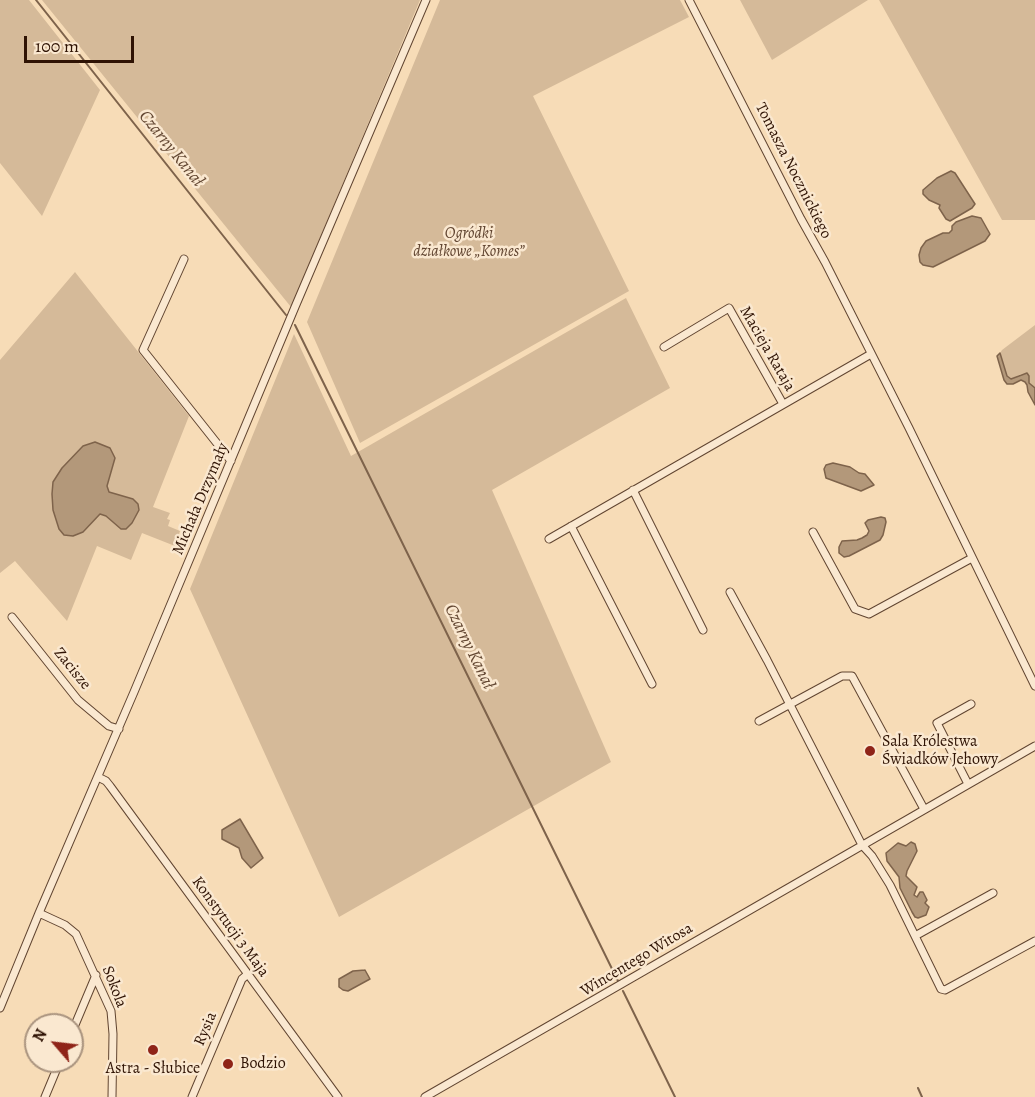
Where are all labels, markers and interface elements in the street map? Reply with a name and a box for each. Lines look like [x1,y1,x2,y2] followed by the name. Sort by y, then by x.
[27,24,136,62] scale bar
[35,34,79,58] text: 100 m
[750,100,836,242] street label: Tomasza Nocznickiego
[134,106,208,192] water label: Czarny Kanał
[413,224,525,262] park label: Ogródki działkowe „Komes”
[735,303,799,395] street label: Macieja Rataja
[169,440,233,558] street label: Michała Drzymały
[439,601,499,693] water label: Czarny Kanał
[49,644,95,694] street label: Zacisze
[882,732,998,770] place label: Sala Królestwa Świadków Jehowy
[863,744,877,758] marker: Sala Królestwa Świadków Jehowy
[187,873,273,981] street label: Konstytucji 3 Maja
[577,919,697,1001] street label: Wincentego Witosa
[97,963,131,1011] street label: Sokola
[190,1009,222,1049] street label: Rysia
[24,1013,84,1073] north arrow
[27,1025,52,1046] text: N
[146,1043,160,1057] marker: Astra - Słubice
[240,1054,286,1074] place label: Bodzio
[221,1057,235,1071] marker: Bodzio
[106,1059,200,1079] place label: Astra - Słubice

